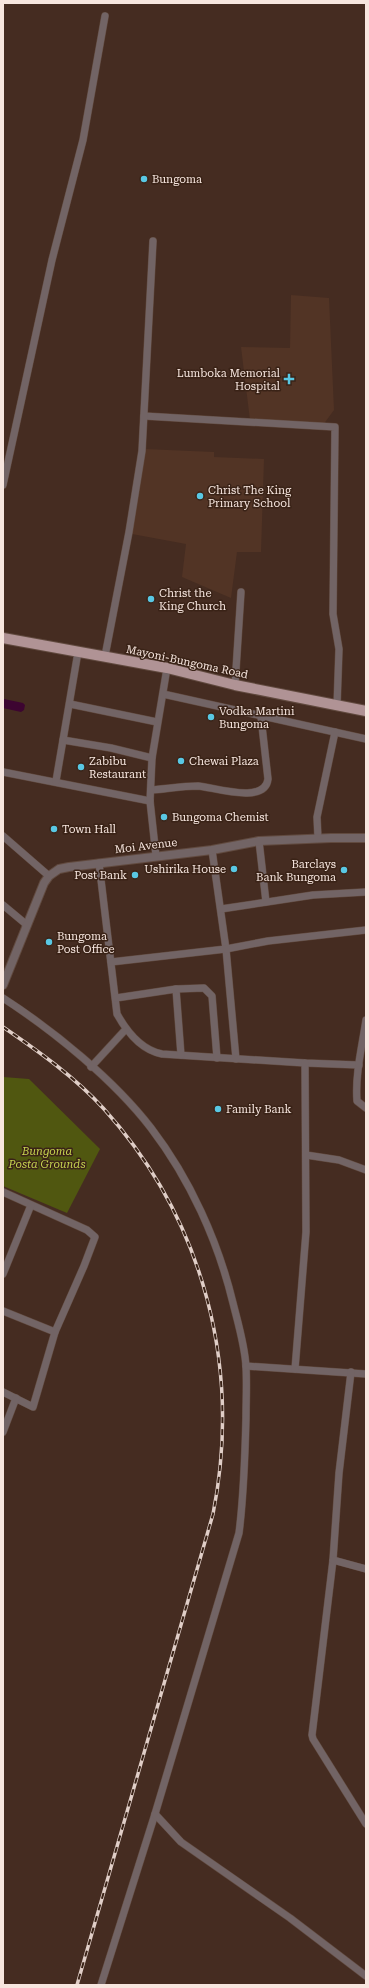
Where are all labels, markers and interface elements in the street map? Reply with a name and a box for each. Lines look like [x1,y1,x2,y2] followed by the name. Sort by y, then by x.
[152,173,202,186] place label: Bungoma
[139,174,149,184] marker: Bungoma
[177,367,281,393] place label: Lumboka Memorial Hospital
[283,373,295,385] marker: Lumboka Memorial Hospital
[208,484,292,510] place label: Christ The King Primary School
[195,491,205,501] marker: Christ The King Primary School
[159,587,226,613] place label: Christ the King Church
[146,594,156,604] marker: Christ the King Church
[125,643,249,681] street label: Mayoni-Bungoma Road
[219,705,295,731] place label: Vodka Martini Bungoma
[206,712,216,722] marker: Vodka Martini Bungoma
[89,755,146,781] place label: Zabibu Restaurant
[189,755,259,768] place label: Chewai Plaza
[176,756,186,766] marker: Chewai Plaza
[76,762,86,772] marker: Zabibu Restaurant
[172,811,269,824] place label: Bungoma Chemist
[159,812,169,822] marker: Bungoma Chemist
[62,823,117,836] place label: Town Hall
[49,824,59,834] marker: Town Hall
[114,836,178,856] street label: Moi Avenue
[256,858,336,884] place label: Barclays Bank Bungoma
[144,863,226,876] place label: Ushirika House
[229,864,239,874] marker: Ushirika House
[339,865,349,875] marker: Barclays Bank Bungoma
[74,869,127,882] place label: Post Bank
[130,870,140,880] marker: Post Bank
[57,930,115,956] place label: Bungoma Post Office
[44,937,54,947] marker: Bungoma Post Office
[226,1103,291,1116] place label: Family Bank
[213,1104,223,1114] marker: Family Bank
[8,1145,86,1171] park label: Bungoma Posta Grounds

